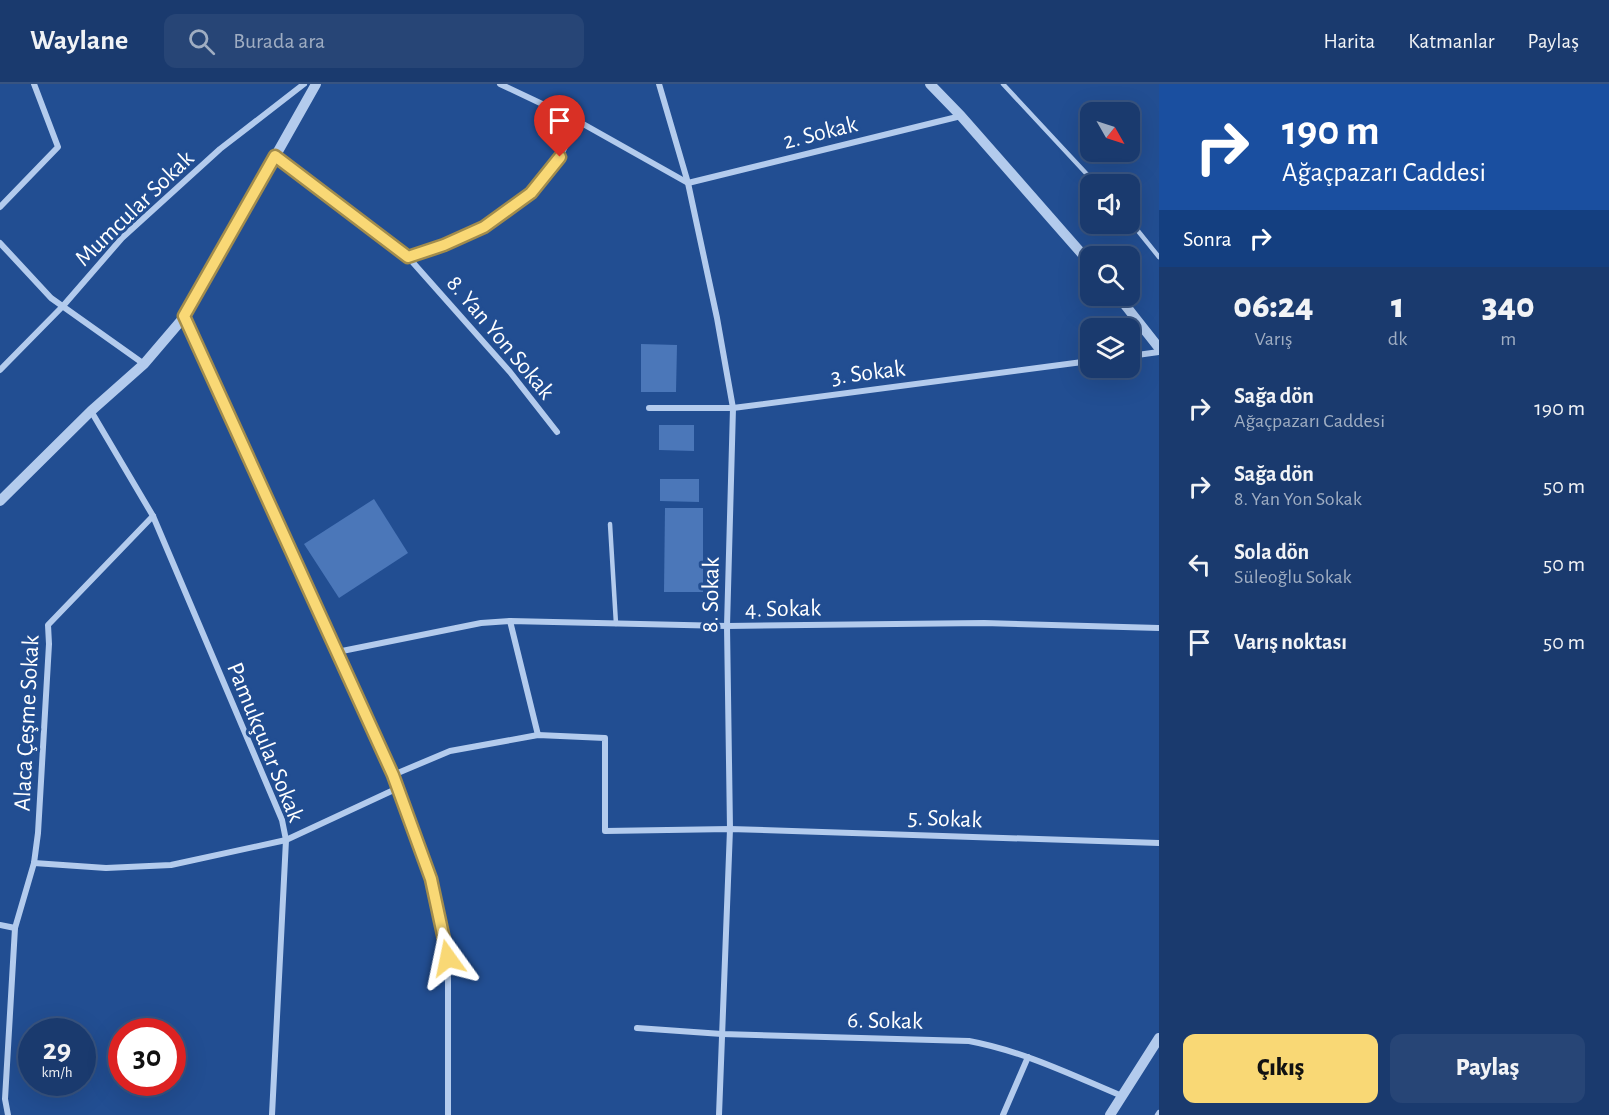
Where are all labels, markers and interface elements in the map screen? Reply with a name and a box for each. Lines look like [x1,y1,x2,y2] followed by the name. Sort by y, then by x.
[164,14,584,68] search box
[185,25,218,58] icon: search
[30,27,128,55] text: Waylane
[233,30,325,52] text: Burada ara
[1324,31,1375,52] text: Harita
[1408,31,1495,52] text: Katmanlar
[1528,31,1579,52] text: Paylaş
[534,95,585,157] pin
[1080,102,1140,162] north arrow
[1080,102,1140,378] map controls
[543,104,576,137] icon: arrive
[1183,108,1261,186] icon: right
[1282,110,1380,152] text: 190 m
[781,112,860,154] street label: 2. Sokak
[71,146,199,271] street label: Mumcular Sokak
[1282,159,1486,186] text: Ağaçpazarı Caddesi
[1080,174,1140,234] button: sound
[1244,222,1277,255] icon: right
[1183,228,1232,250] text: Sonra
[1080,246,1140,306] button: search
[442,271,559,404] street label: 8. Yan Yon Sokak
[1233,288,1314,324] text: 06:24
[1391,288,1404,324] text: 1
[1482,288,1535,324] text: 340
[1080,318,1140,378] button: layers
[1254,329,1292,349] text: Varış
[1388,329,1407,349] text: dk
[1500,329,1516,349] text: m
[830,357,907,389] street label: 3. Sokak
[1234,385,1314,407] text: Sağa dön
[1183,392,1216,425] icon: right
[1534,397,1585,419] text: 190 m
[1234,411,1385,431] text: Ağaçpazarı Caddesi
[1234,463,1314,485] text: Sağa dön
[1183,470,1216,503] icon: right
[1543,475,1585,497] text: 50 m
[1234,489,1362,509] text: 8. Yan Yon Sokak
[1234,541,1309,563] text: Sola dön
[1183,548,1216,581] icon: left
[1543,553,1585,575] text: 50 m
[698,557,724,633] street label: 8. Sokak
[1234,567,1352,587] text: Süleoğlu Sokak
[745,596,821,622] street label: 4. Sokak
[1183,626,1216,659] icon: arrive
[1234,631,1347,653] text: Varış noktası
[1543,631,1585,653] text: 50 m
[10,634,44,812] street label: Alaca Çeşme Sokak
[222,659,308,826] street label: Pamukçular Sokak
[907,806,983,832] street label: 5. Sokak
[416,926,480,990] position arrow
[847,1008,923,1034] street label: 6. Sokak
[108,1018,186,1096] speed limit sign: 30
[1183,1034,1378,1103] button: Çıkış
[1390,1034,1585,1103] button: Paylaş
[43,1035,71,1065] text: 29
[42,1065,72,1080] text: km/h

